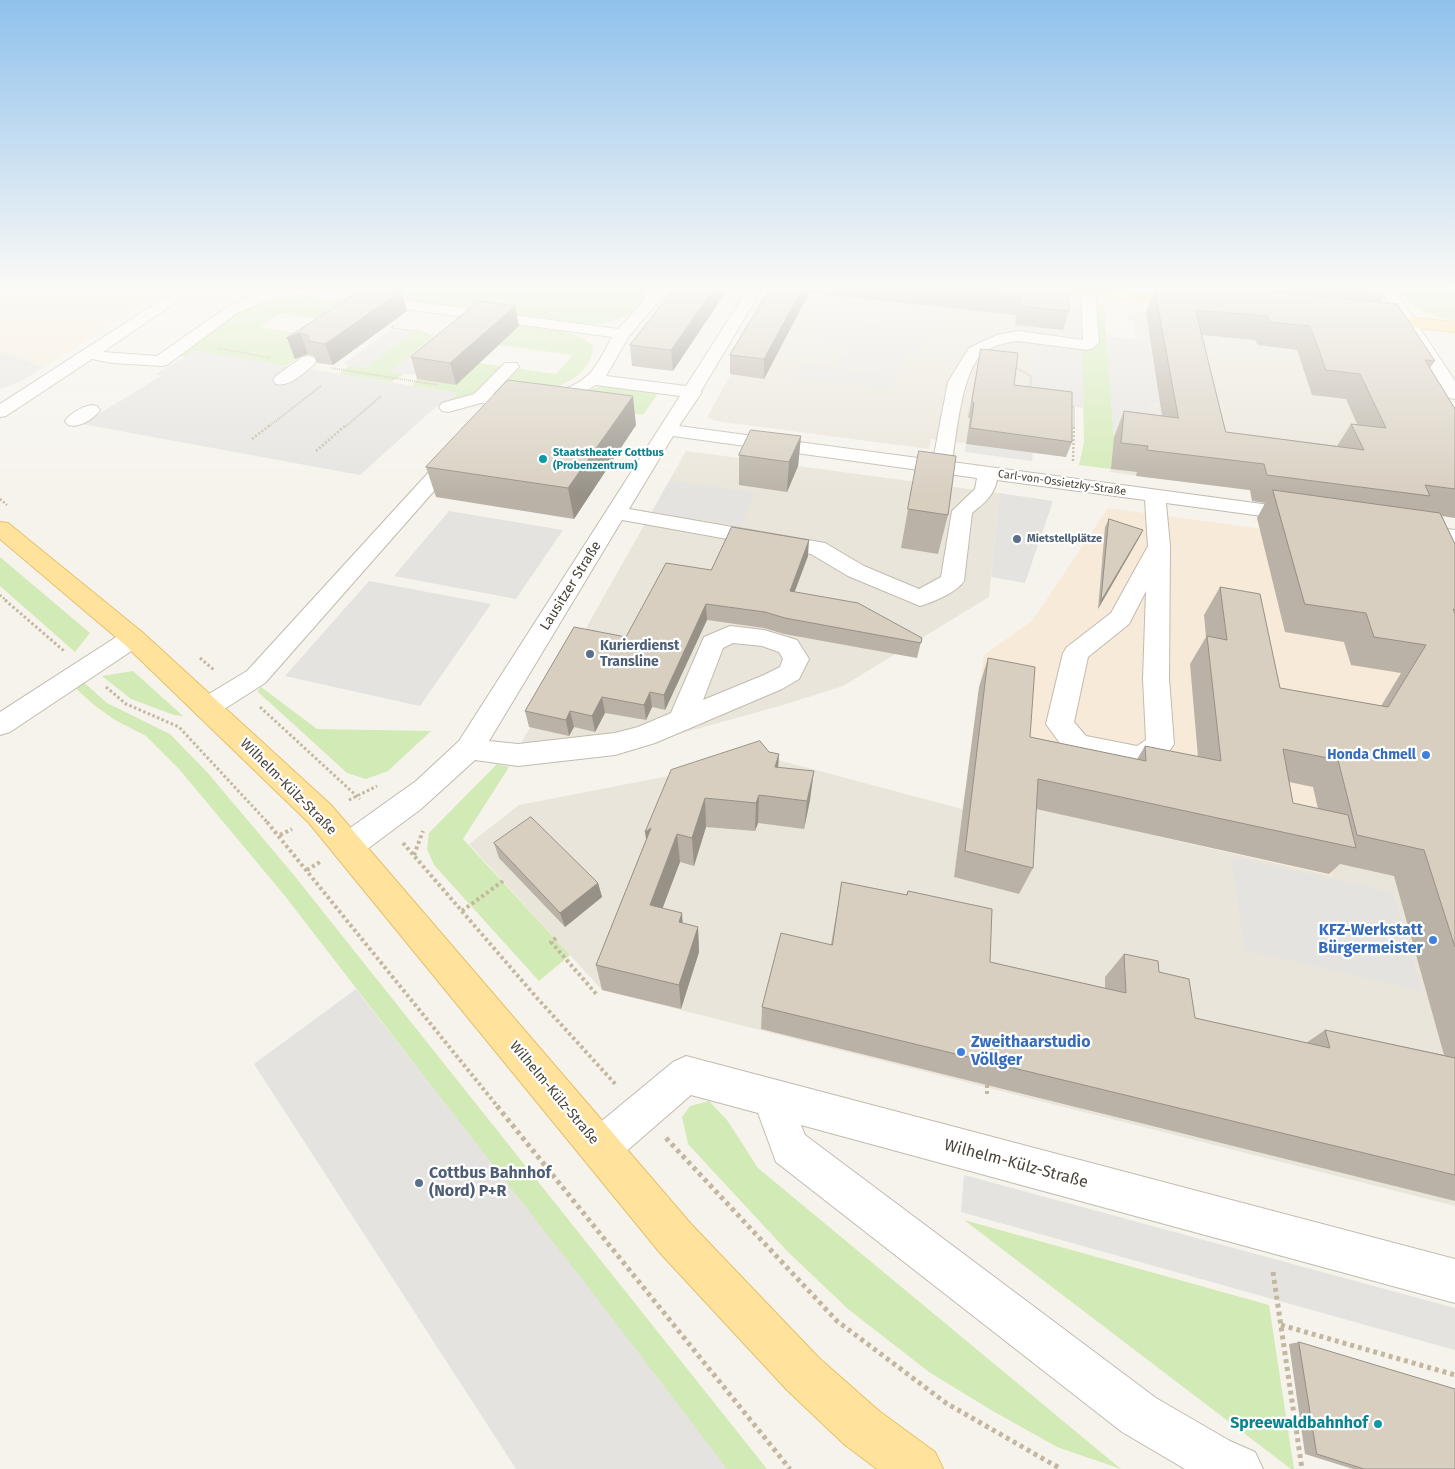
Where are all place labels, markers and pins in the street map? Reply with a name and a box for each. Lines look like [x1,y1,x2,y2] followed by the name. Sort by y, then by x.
[553,446,664,472] place label: Staatstheater Cottbus (Probenzentrum)
[537,453,549,465] marker: Staatstheater Cottbus (Probenzentrum)
[1027,532,1102,546] place label: Mietstellplätze
[1011,533,1023,545] marker: Mietstellplätze
[600,638,679,670] place label: Kurierdienst Transline
[584,648,596,660] marker: Kurierdienst Transline
[1327,747,1416,763] place label: Honda Chmell
[1420,749,1432,761] marker: Honda Chmell
[1318,921,1423,959] place label: KFZ-Werkstatt Bürgermeister
[1427,934,1439,946] marker: KFZ-Werkstatt Bürgermeister
[971,1033,1090,1071] place label: Zweithaarstudio Völlger
[955,1046,967,1058] marker: Zweithaarstudio Völlger
[429,1164,551,1202] place label: Cottbus Bahnhof (Nord) P+R
[413,1177,425,1189] marker: Cottbus Bahnhof (Nord) P+R
[1230,1414,1368,1434] place label: Spreewaldbahnhof
[1372,1418,1384,1430] marker: Spreewaldbahnhof

